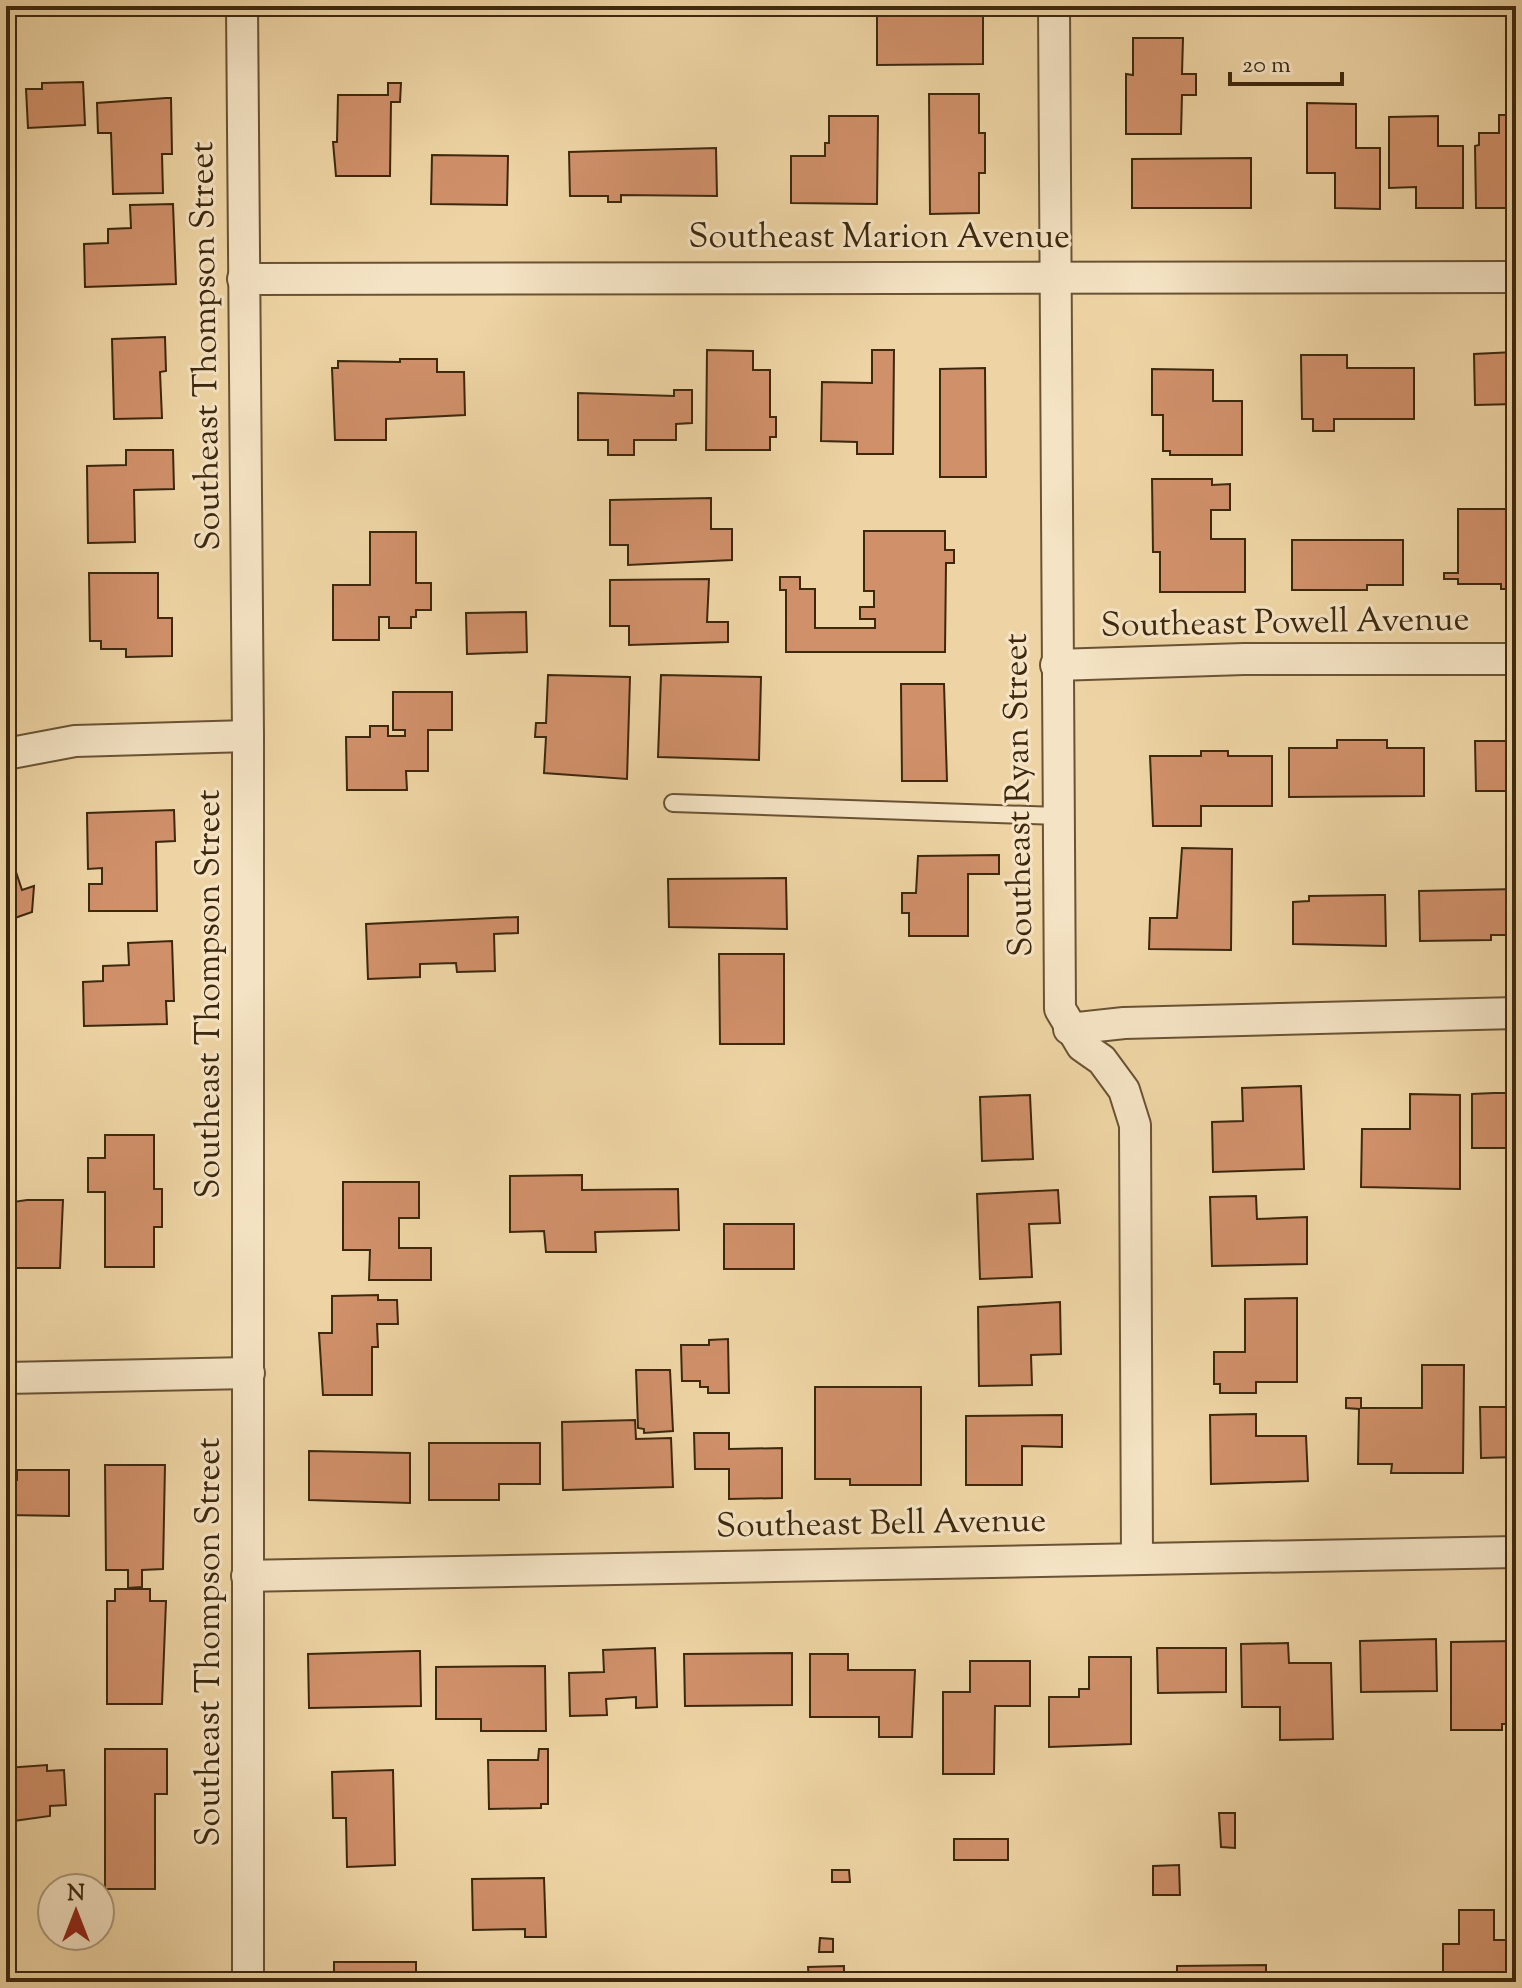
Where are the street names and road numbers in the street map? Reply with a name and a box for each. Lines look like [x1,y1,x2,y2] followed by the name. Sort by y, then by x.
[179,141,235,551] street label: Southeast Thompson Street
[688,214,1070,263] street label: Southeast Marion Avenue
[1100,596,1470,652] street label: Southeast Powell Avenue
[993,632,1047,957] street label: Southeast Ryan Street
[186,789,235,1199] street label: Southeast Thompson Street
[186,1437,235,1847] street label: Southeast Thompson Street
[715,1498,1047,1552] street label: Southeast Bell Avenue

